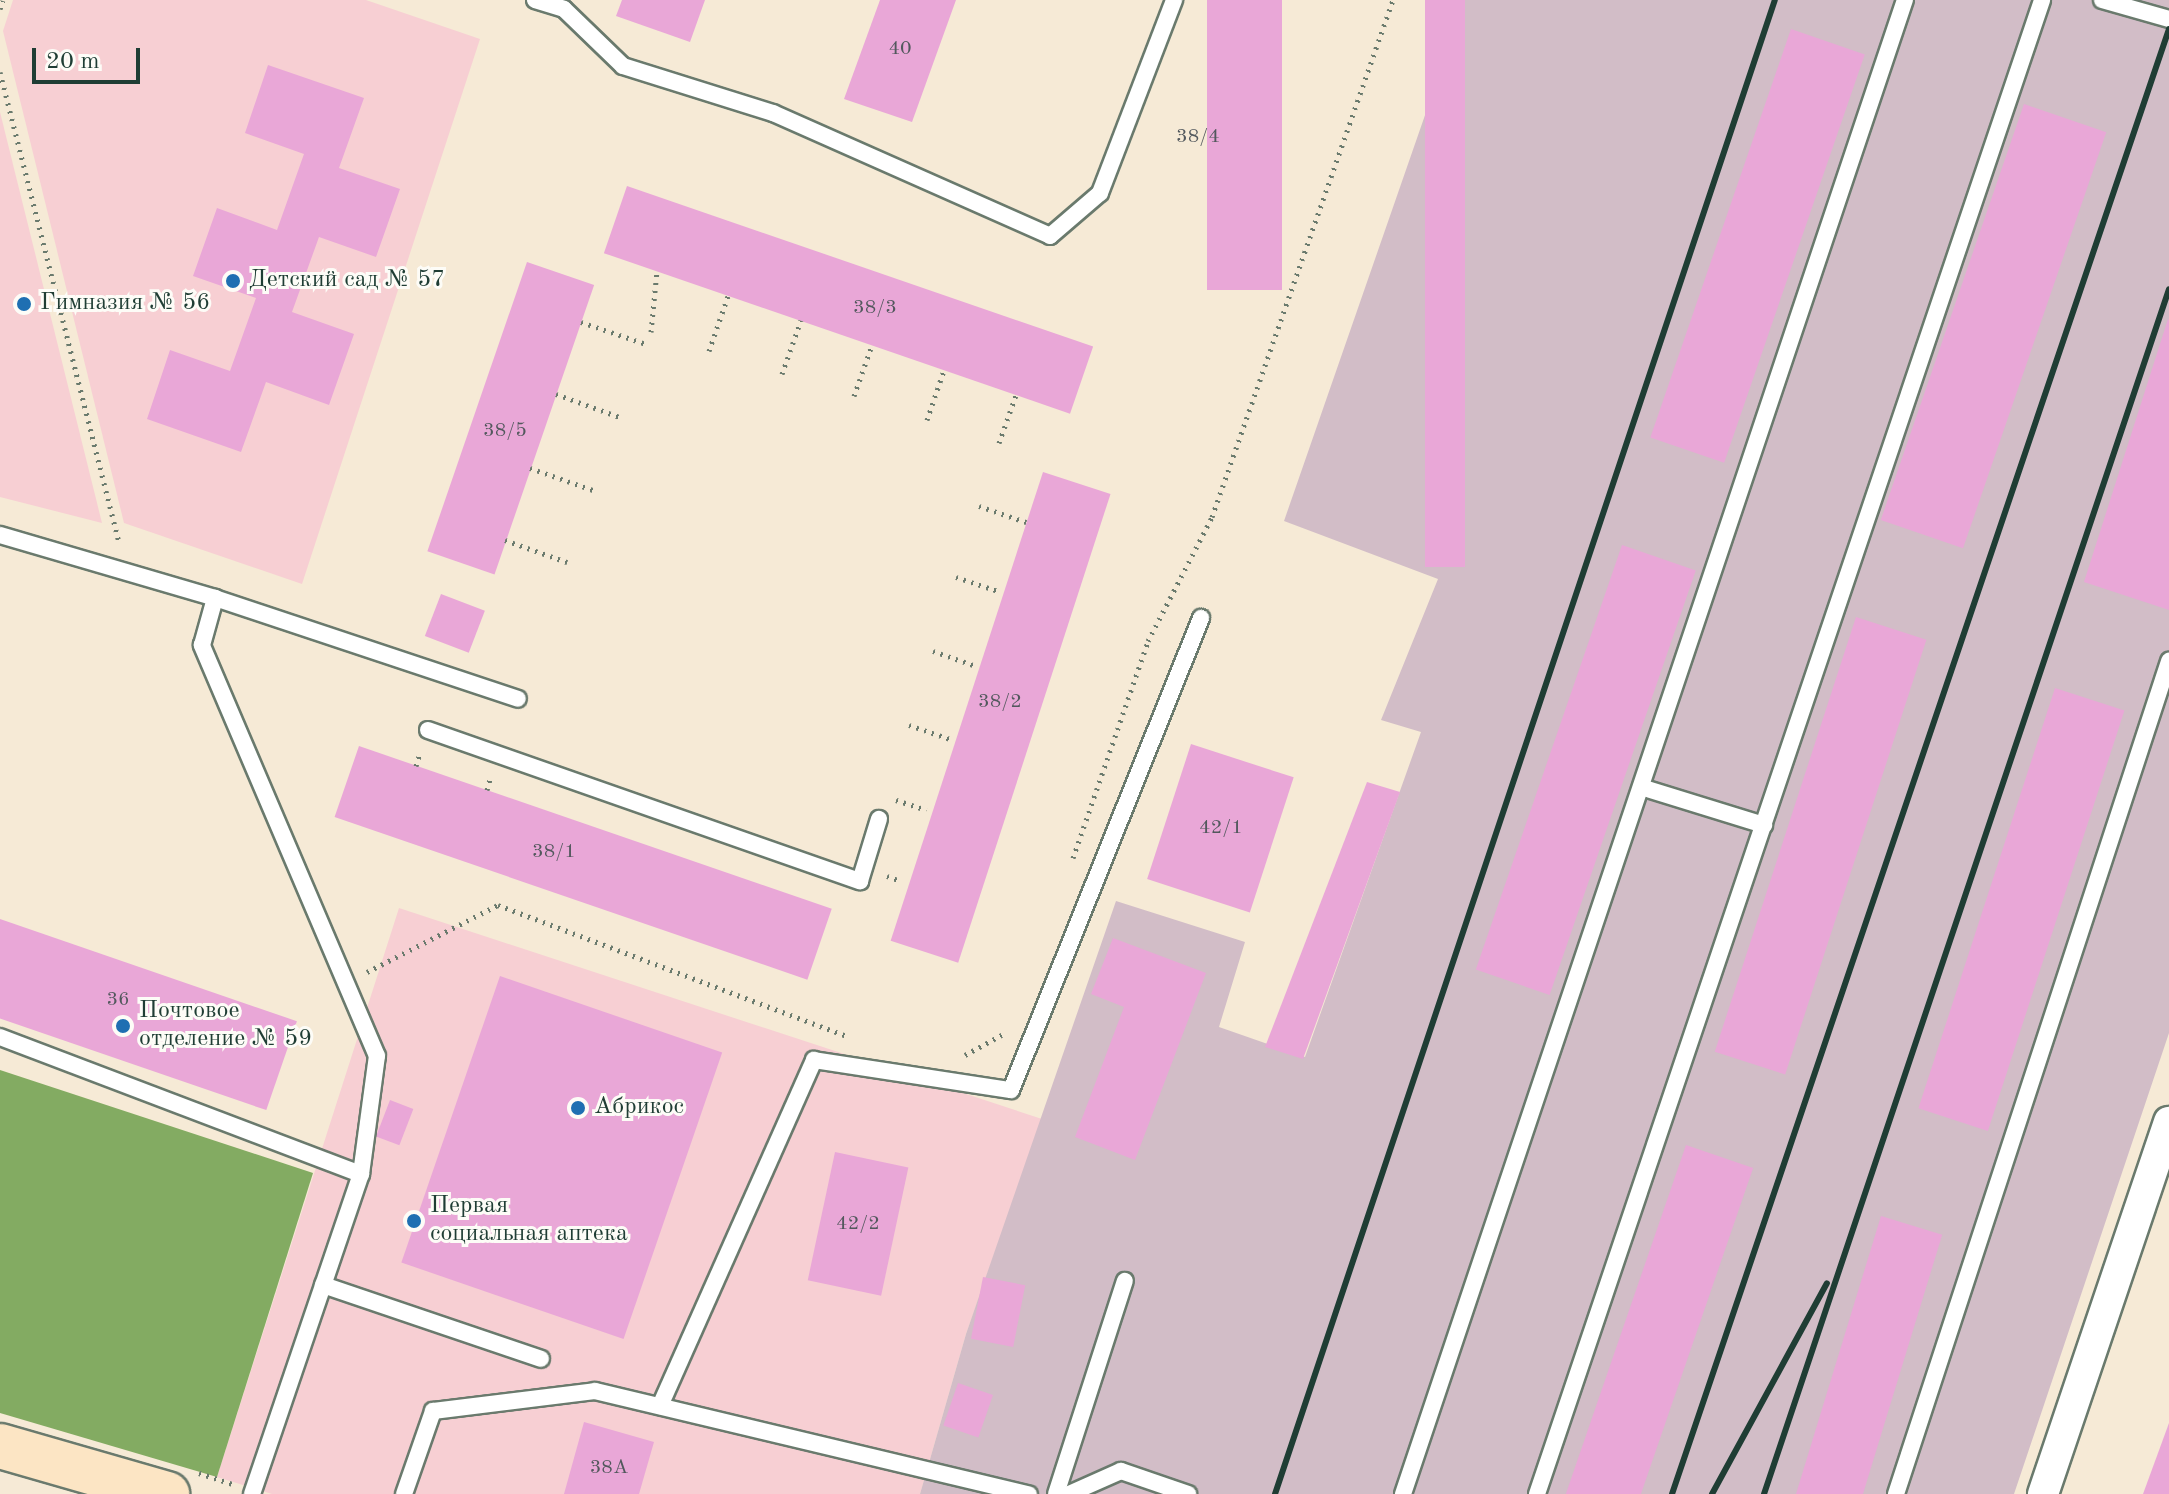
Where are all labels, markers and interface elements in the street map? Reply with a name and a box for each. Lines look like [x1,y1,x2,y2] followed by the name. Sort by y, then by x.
[36,32,144,82] scale bar
[888,37,912,61] house number: 40
[46,50,100,74] text: 20 m
[1176,125,1220,149] house number: 38/4
[249,267,445,295] place label: Детский сад № 57
[224,272,242,290] marker: Детский сад № 57
[40,290,210,318] place label: Гимназия № 56
[15,295,33,313] marker: Гимназия № 56
[853,296,897,320] house number: 38/3
[483,419,527,443] house number: 38/5
[978,690,1022,714] house number: 38/2
[1199,816,1243,840] house number: 42/1
[532,840,576,864] house number: 38/1
[106,988,130,1012] house number: 36
[139,998,312,1054] place label: Почтовое отделение № 59
[114,1017,132,1035] marker: Почтовое отделение № 59
[594,1094,684,1122] place label: Абрикос
[569,1099,587,1117] marker: Абрикос
[430,1193,628,1249] place label: Первая социальная аптека
[405,1212,423,1230] marker: Первая социальная аптека
[836,1212,880,1236] house number: 42/2
[590,1456,628,1480] house number: 38А

